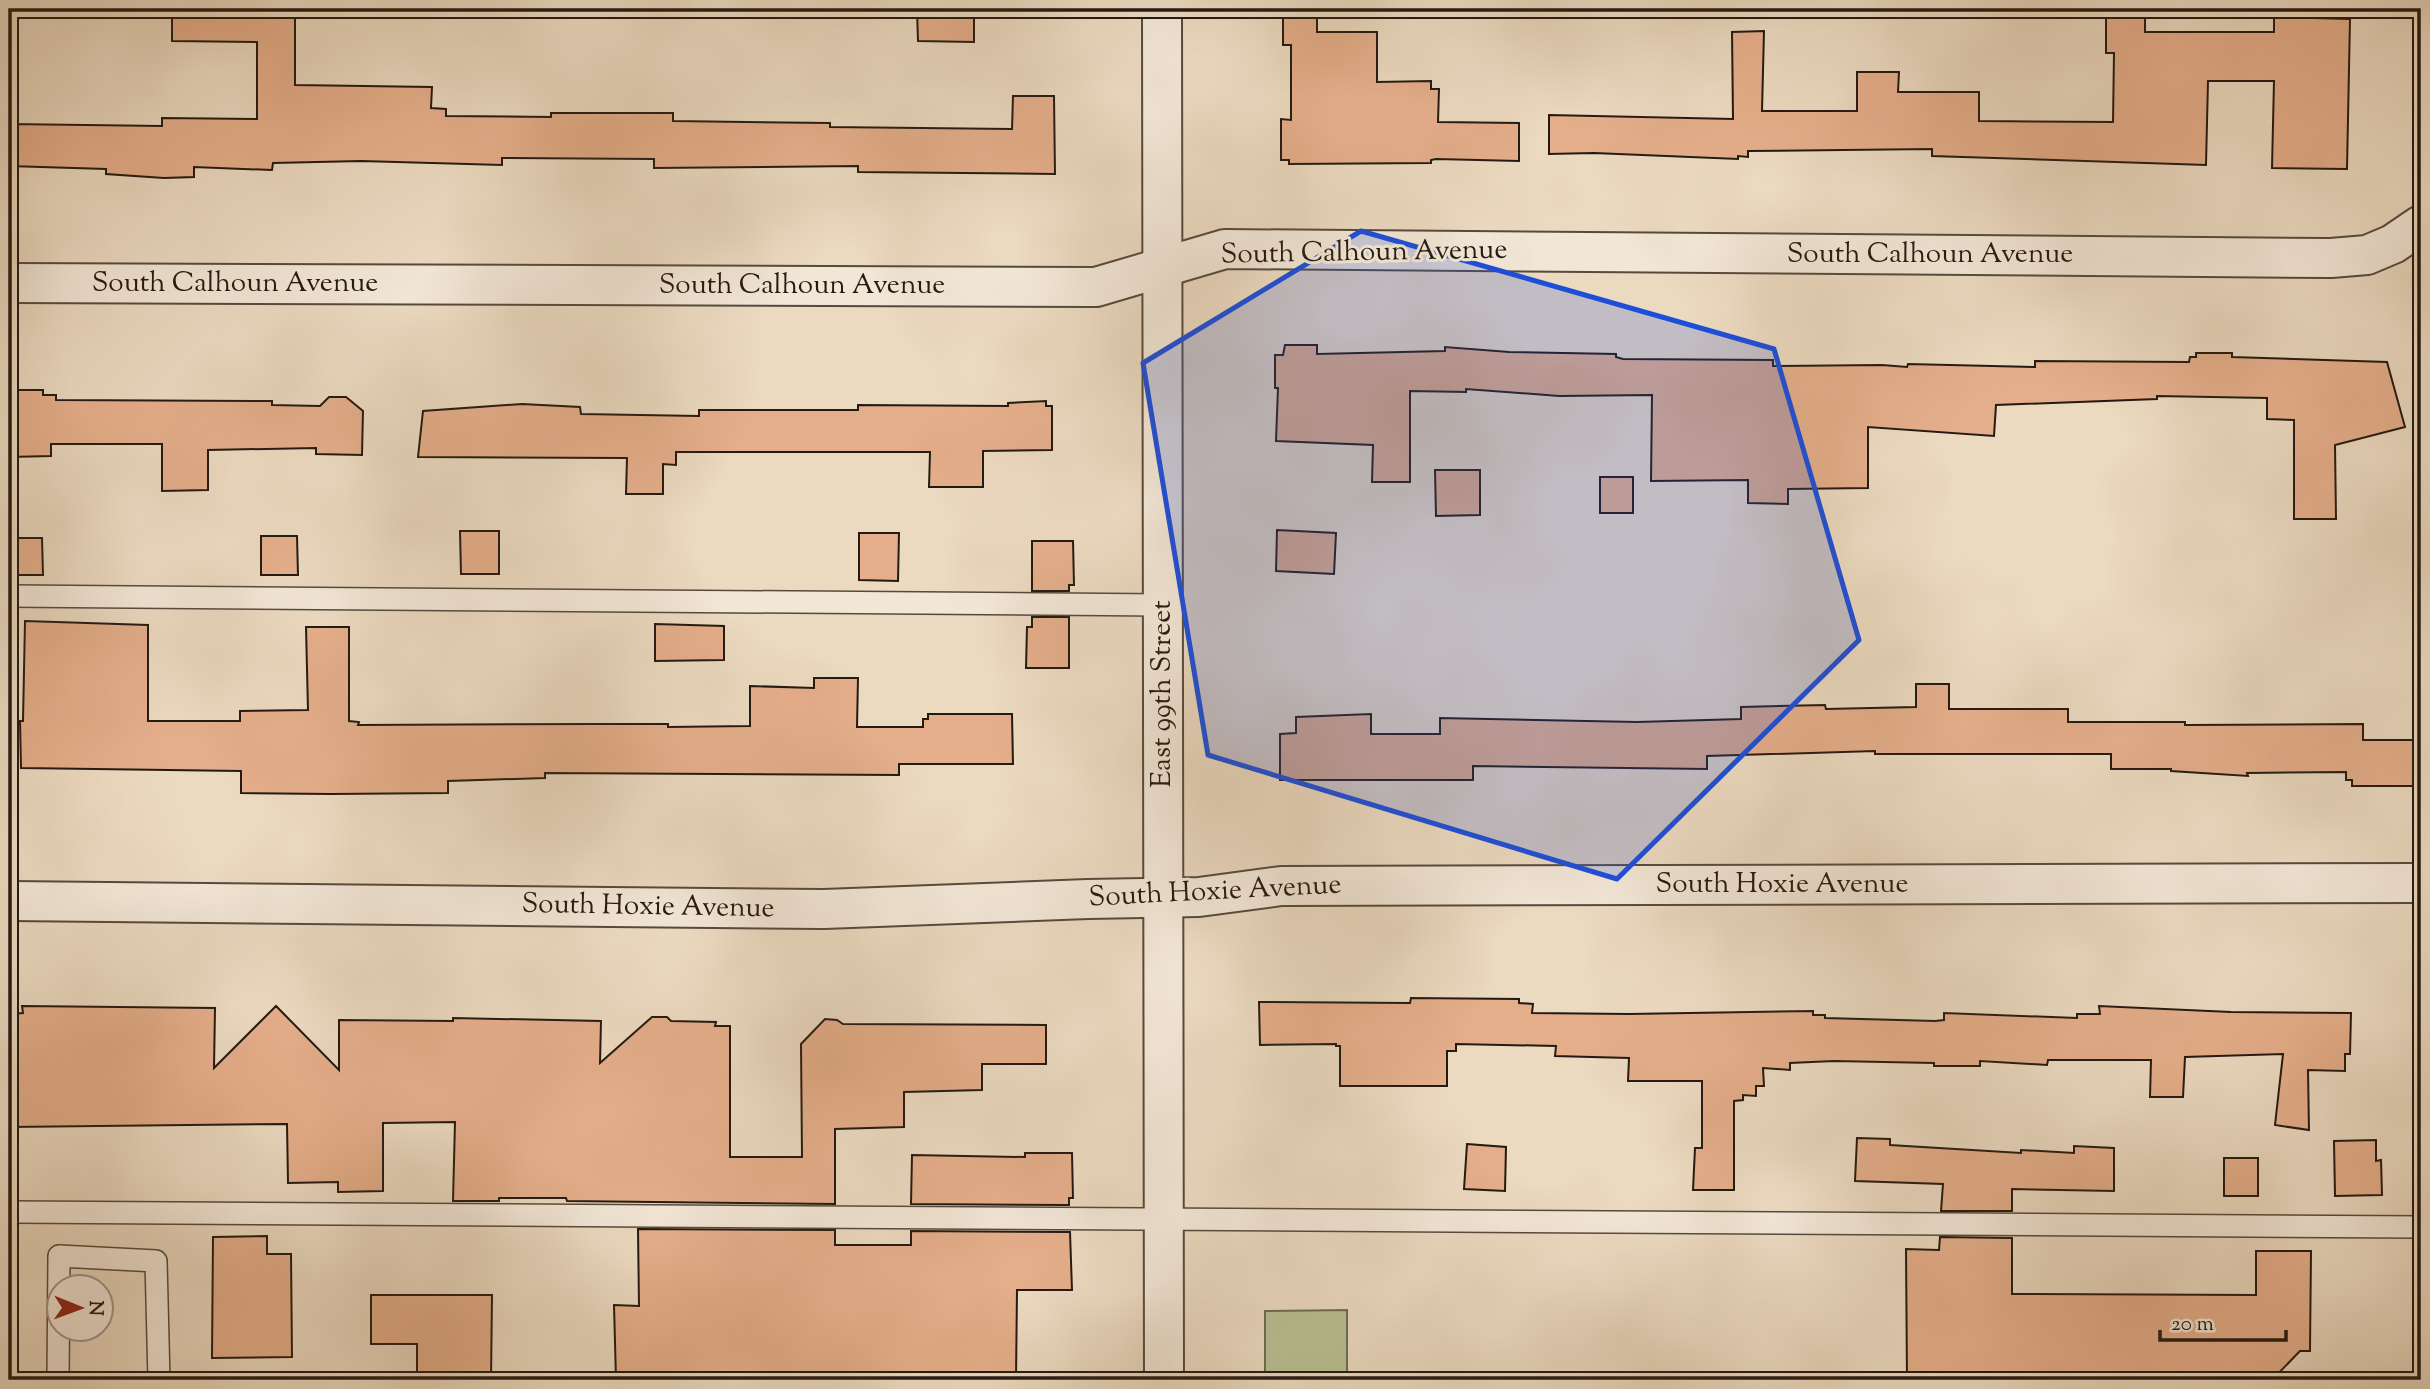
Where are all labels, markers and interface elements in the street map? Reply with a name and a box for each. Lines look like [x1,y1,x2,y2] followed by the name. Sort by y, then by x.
[1220,231,1508,275] street label: South Calhoun Avenue
[1787,235,2073,275] street label: South Calhoun Avenue
[92,264,378,304] street label: South Calhoun Avenue
[659,266,945,306] street label: South Calhoun Avenue
[1143,600,1183,788] street label: East 99th Street
[1088,865,1342,919] street label: South Hoxie Avenue
[1655,865,1909,905] street label: South Hoxie Avenue
[521,885,775,929] street label: South Hoxie Avenue
[46,1274,116,1344] north arrow
[2160,1298,2286,1342] scale bar
[81,1300,108,1316] text: N
[2171,1310,2214,1340] text: 20 m

